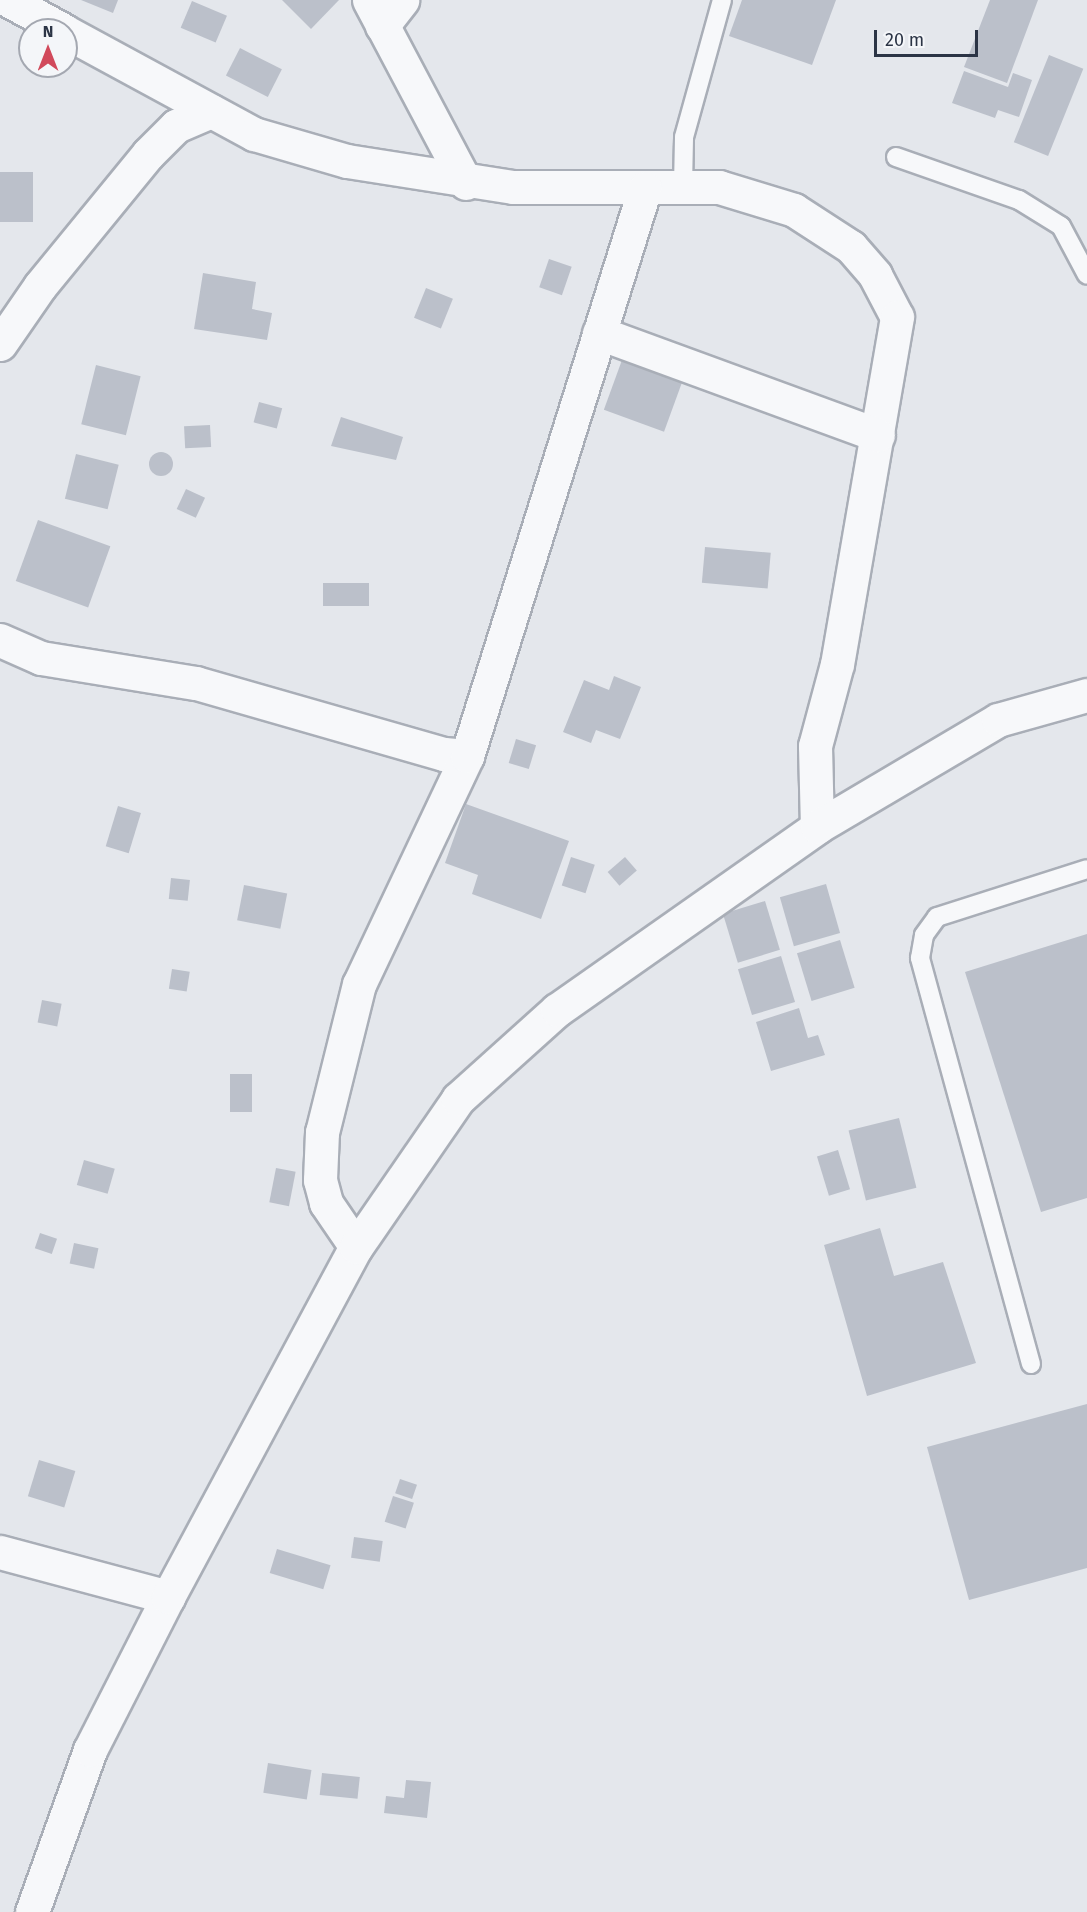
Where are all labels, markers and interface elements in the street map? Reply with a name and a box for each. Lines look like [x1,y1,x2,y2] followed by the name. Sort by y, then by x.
[18,18,78,78] north arrow
[877,18,980,56] scale bar
[43,22,53,41] text: N
[885,29,924,51] text: 20 m

